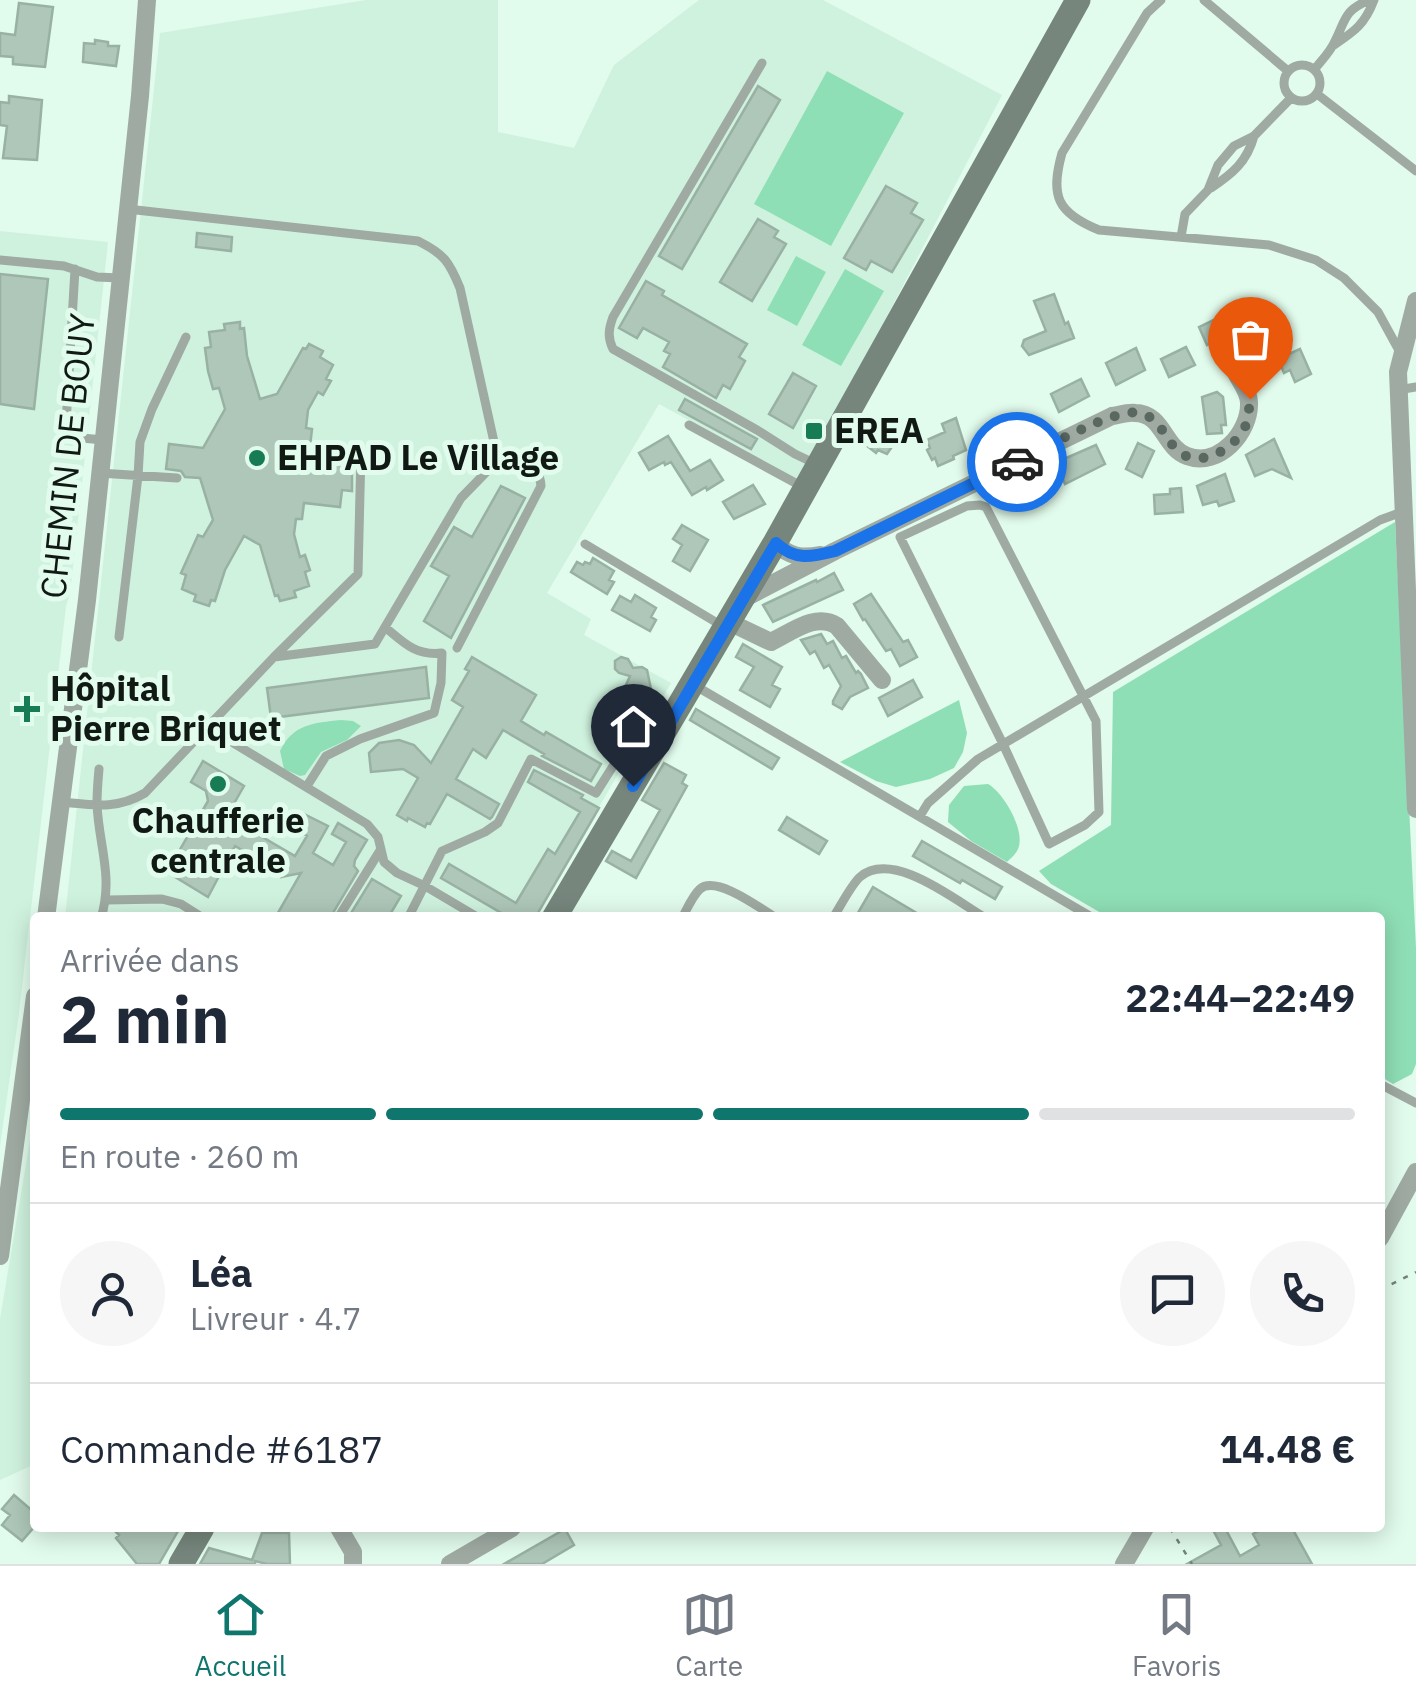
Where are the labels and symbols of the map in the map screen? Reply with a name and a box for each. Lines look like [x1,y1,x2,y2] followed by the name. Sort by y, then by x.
[1208,297,1293,400] pin
[29,311,105,601] street label: CHEMIN DE BOUY
[834,407,924,453] place label: EREA
[967,412,1067,512] courier
[803,420,825,442] marker: EREA
[277,434,559,480] place label: EHPAD Le Village
[246,447,268,469] marker: EHPAD Le Village
[50,665,281,751] place label: Hôpital Pierre Briquet
[591,684,676,787] pin
[14,696,40,722] marker: Hôpital Pierre Briquet
[207,773,229,795] marker: Chaufferie centrale
[131,797,305,883] place label: Chaufferie centrale

